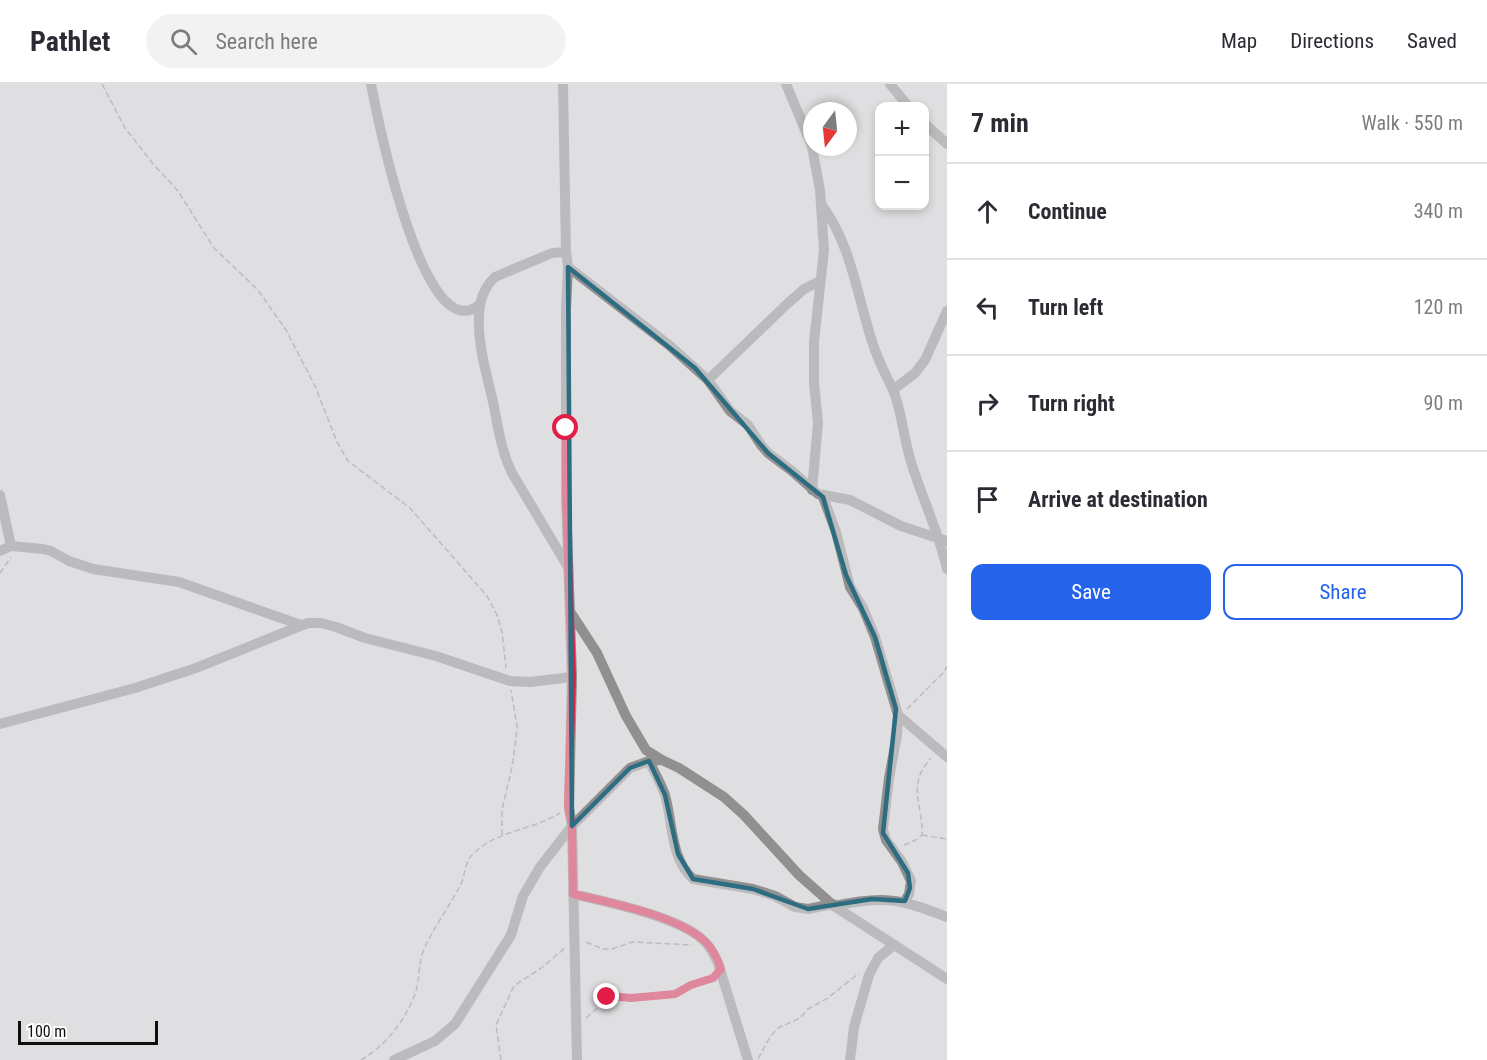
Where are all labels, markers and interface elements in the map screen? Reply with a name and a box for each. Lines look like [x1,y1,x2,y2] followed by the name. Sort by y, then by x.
[146,14,566,68] search box
[30,25,110,58] text: Pathlet
[167,25,200,58] icon: search
[215,29,318,54] text: Search here
[1221,29,1257,53] text: Map
[1290,29,1374,53] text: Directions
[1407,29,1457,53] text: Saved
[803,102,857,156] north arrow
[875,102,929,210] map controls
[875,102,929,156] button: +
[971,108,1029,138] text: 7 min
[1362,111,1463,135] text: Walk · 550 m
[875,156,929,210] button: −
[971,195,1004,228] icon: ahead
[1028,199,1107,224] text: Continue
[1414,199,1463,223] text: 340 m
[971,291,1004,324] icon: left
[1028,295,1103,320] text: Turn left
[1414,295,1463,319] text: 120 m
[971,387,1004,420] icon: right
[1028,391,1115,416] text: Turn right
[1424,391,1463,415] text: 90 m
[552,414,578,440] route start
[971,483,1004,516] icon: arrive
[1028,487,1208,512] text: Arrive at destination
[971,564,1211,620] button: Save
[1223,564,1463,620] button: Share
[593,983,619,1009] route end
[18,1018,158,1046] scale bar
[27,1022,66,1041] text: 100 m

